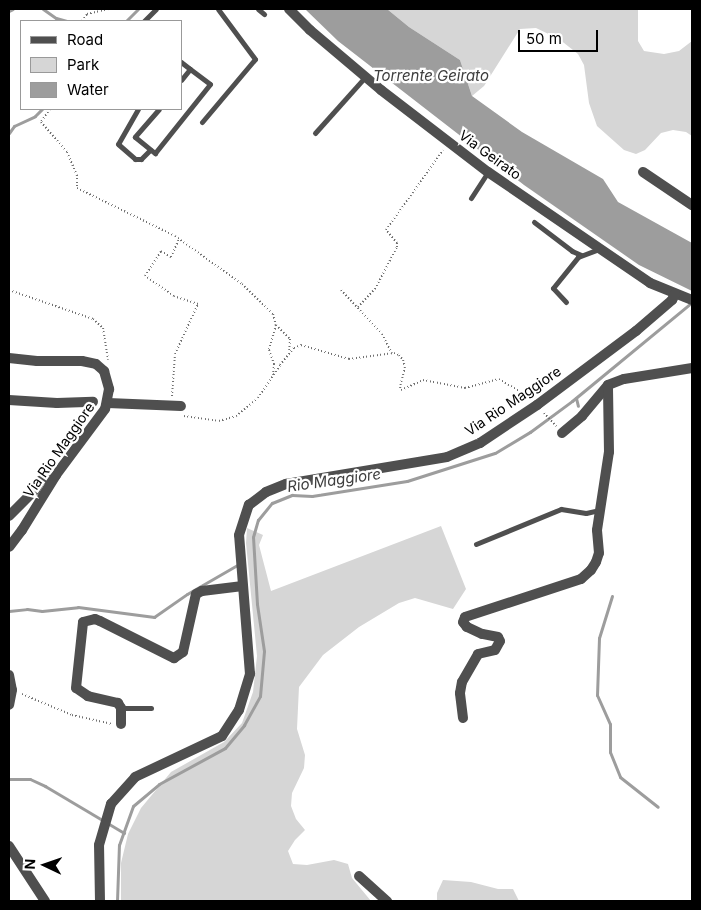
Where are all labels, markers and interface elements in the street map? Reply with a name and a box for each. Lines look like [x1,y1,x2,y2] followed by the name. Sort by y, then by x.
[20,20,182,110] legend
[521,20,601,52] scale bar
[526,29,562,48] text: 50 m
[67,30,103,49] text: Road
[67,55,99,74] text: Park
[373,67,489,85] water label: Torrente Geirato
[67,80,109,99] text: Water
[456,127,524,183] street label: Via Geirato
[462,363,564,439] street label: Via Rio Maggiore
[20,399,98,501] street label: Via Rio Maggiore
[286,465,382,495] water label: Rio Maggiore
[20,840,70,890] north arrow
[21,858,38,870] text: N

